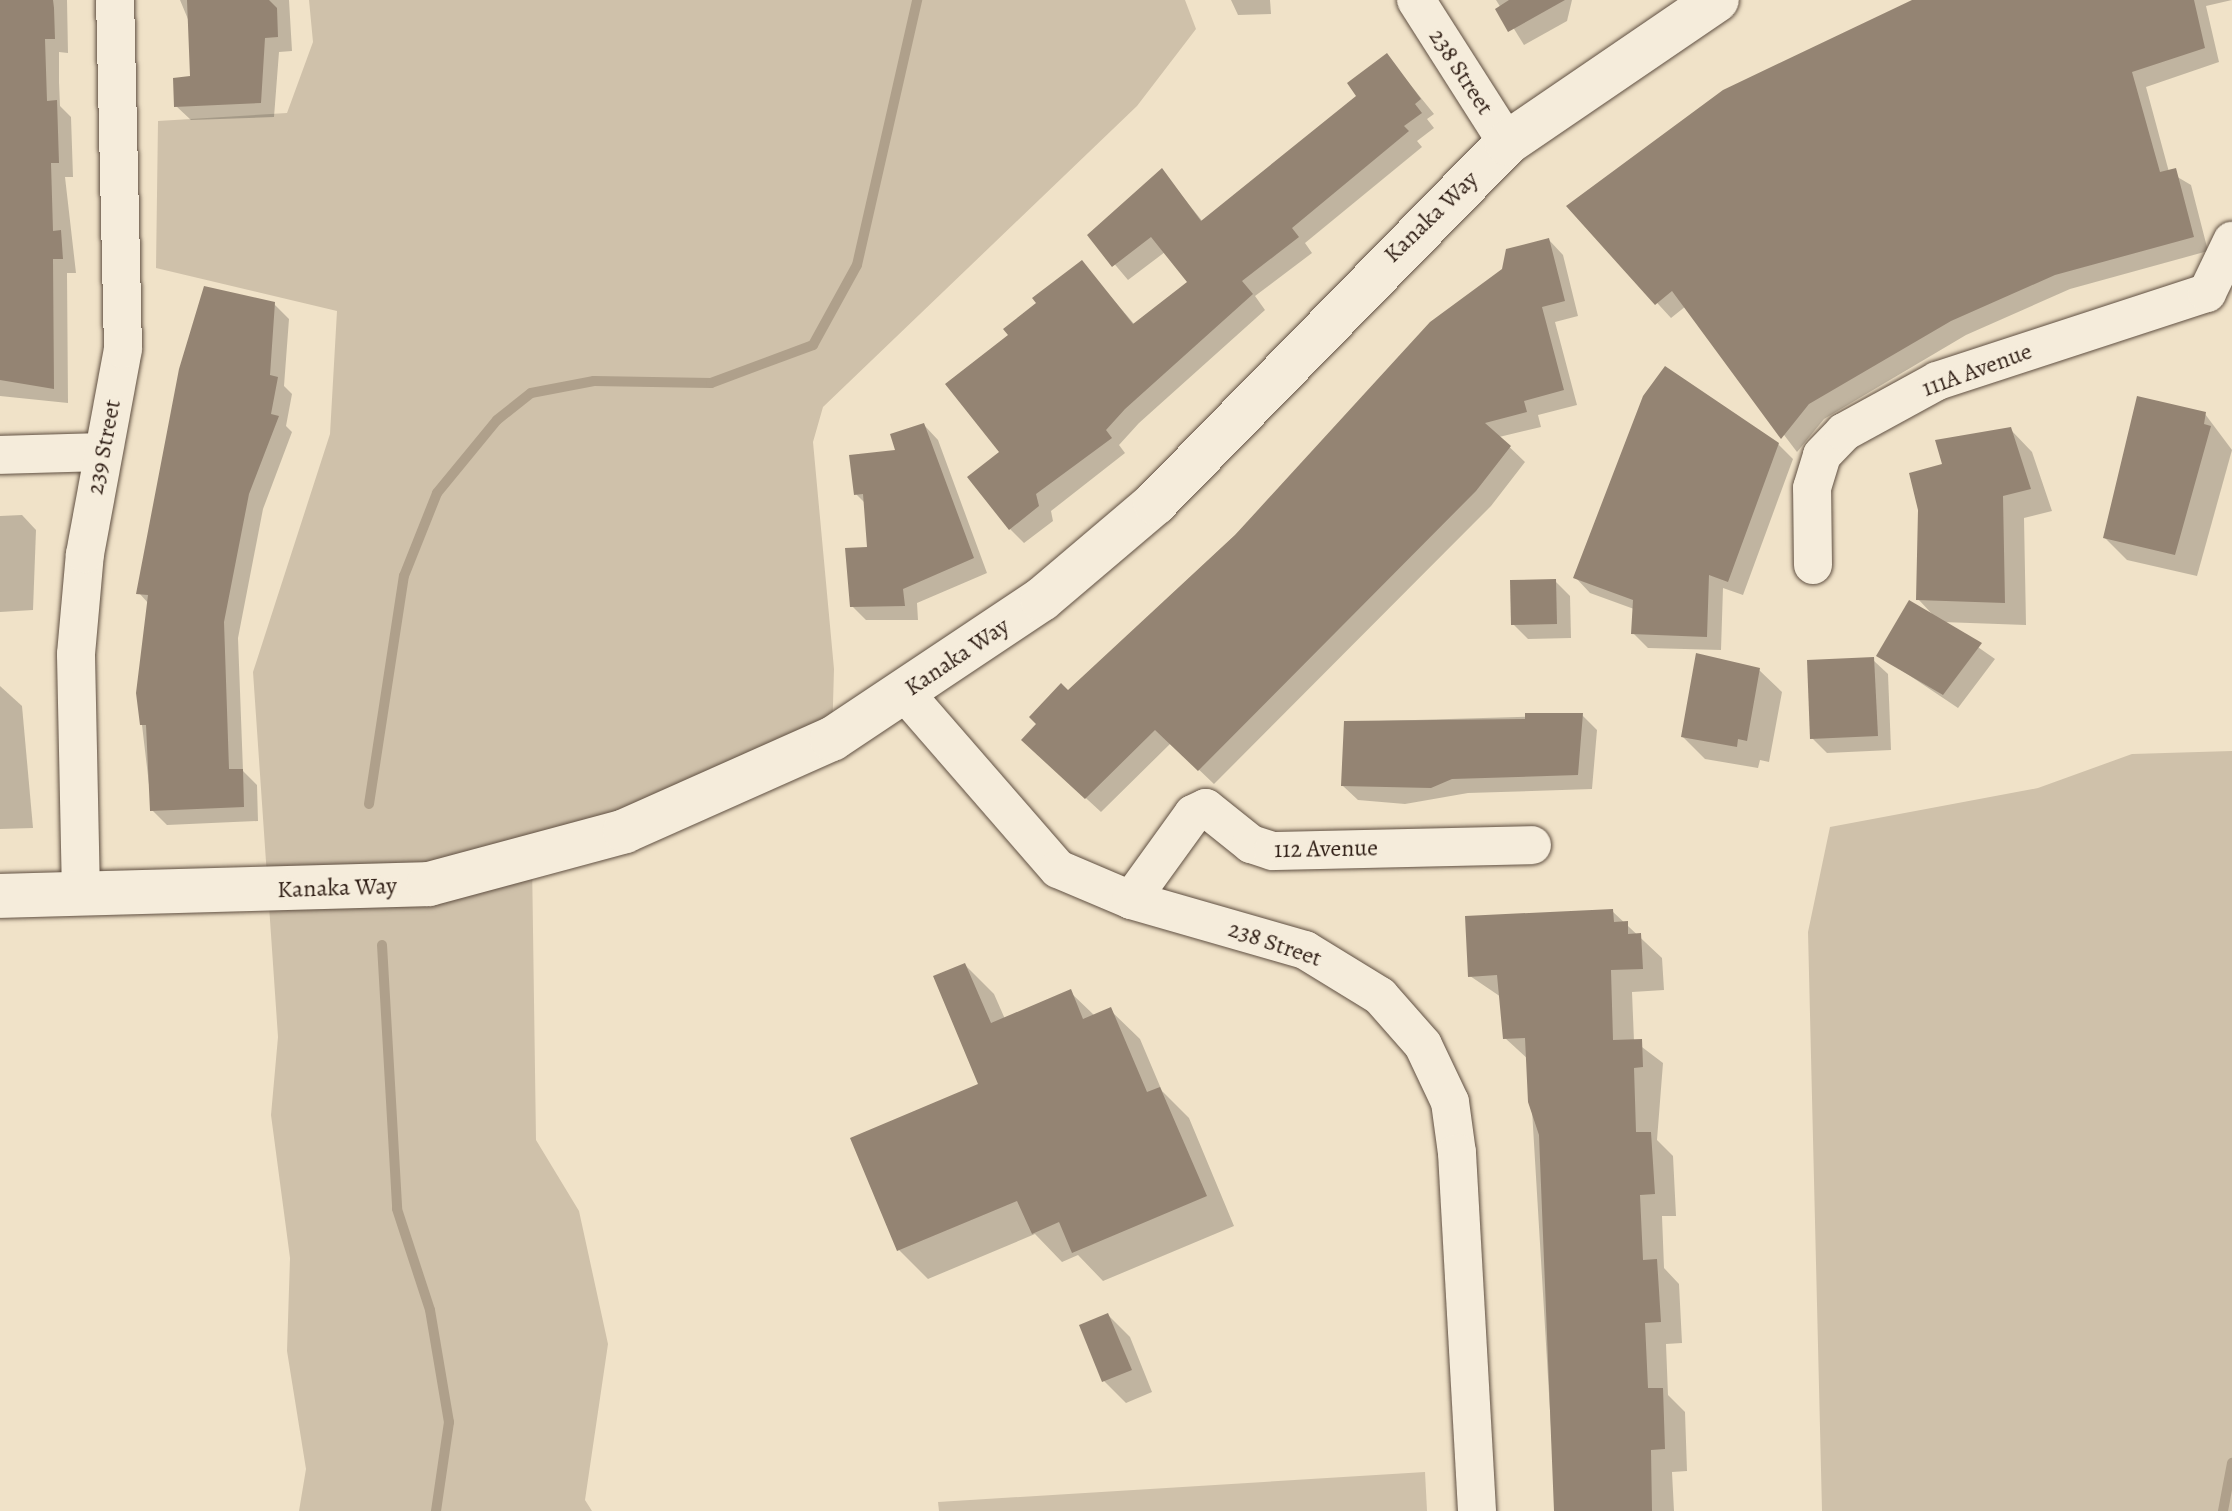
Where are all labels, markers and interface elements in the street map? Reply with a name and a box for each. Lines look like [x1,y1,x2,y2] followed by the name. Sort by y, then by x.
[1423,24,1499,120] street label: 238 Street
[1378,165,1484,269] street label: Kanaka Way
[1918,337,2036,403] street label: 111A Avenue
[81,397,127,497] street label: 239 Street
[899,612,1015,702] street label: Kanaka Way
[1274,834,1378,864] street label: 112 Avenue
[277,872,397,904] street label: Kanaka Way
[1225,915,1325,973] street label: 238 Street

